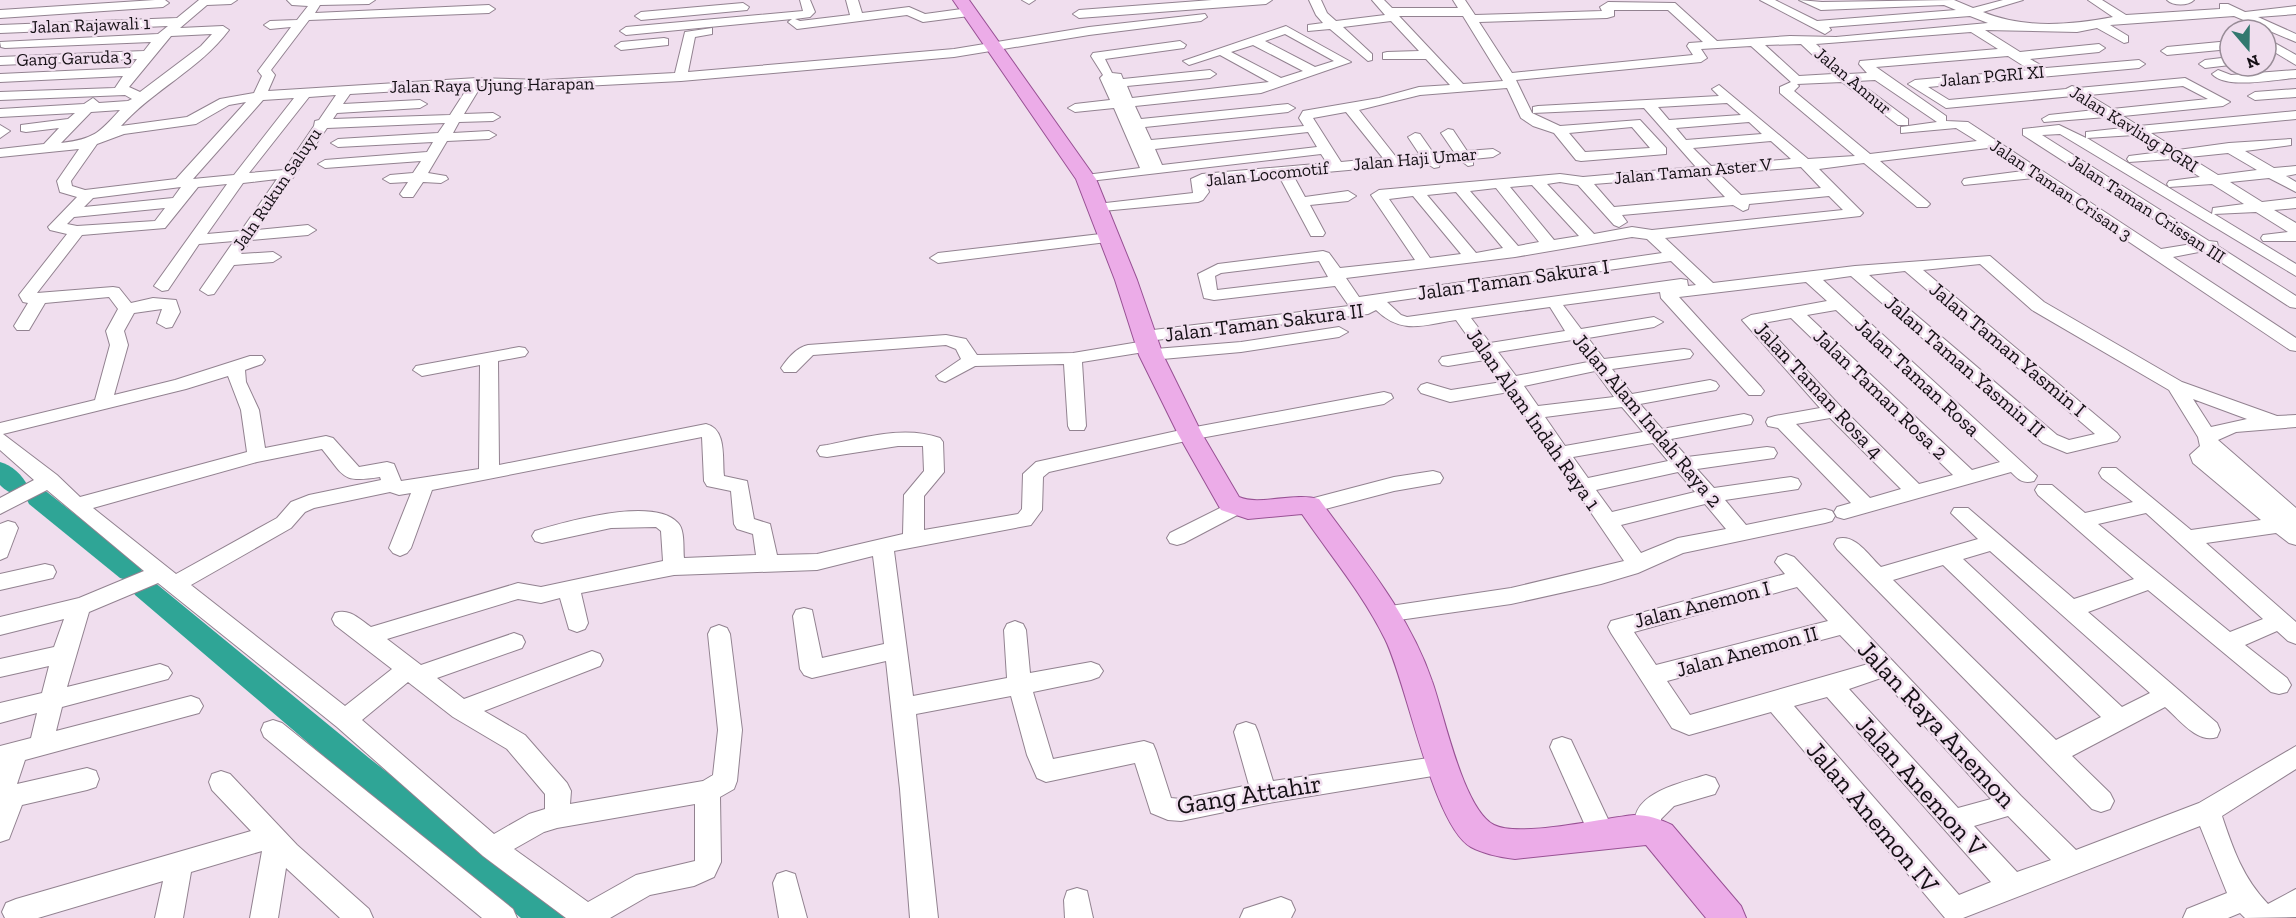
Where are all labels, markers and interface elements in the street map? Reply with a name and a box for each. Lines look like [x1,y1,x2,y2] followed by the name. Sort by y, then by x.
[29,12,151,38] street label: Jalan Rajawali 1
[2218,18,2278,78] north arrow
[1810,42,1896,120] street label: Jalan Annur
[16,45,132,71] street label: Gang Garuda 3
[2244,51,2262,73] text: N
[1939,60,2045,92] street label: Jalan PGRI XI
[390,72,595,98] street label: Jalan Raya Ujung Harapan
[2066,81,2202,177] street label: Jalan Kavling PGRI
[228,124,326,254] street label: Jaln Rukun Saluyu
[1986,134,2136,246] street label: Jalan Taman Crisan 3
[1352,143,1478,175] street label: Jalan Haji Umar
[2065,150,2230,268] street label: Jalan Taman Crissan III
[1613,153,1773,189] street label: Jalan Taman Aster V
[1205,156,1331,191] street label: Jalan Locomotif
[1415,253,1611,305] street label: Jalan Taman Sakura I
[1925,276,2091,422] street label: Jalan Taman Yasmin I
[1880,290,2050,442] street label: Jalan Taman Yasmin II
[1163,297,1365,347] street label: Jalan Taman Sakura II
[1850,313,1986,441] street label: Jalan Taman Rosa
[1749,316,1889,464] street label: Jalan Taman Rosa 4
[1462,323,1606,515] street label: Jalan Alam Indah Raya 1
[1809,323,1953,465] street label: Jalan Taman Rosa 2
[1568,328,1728,512] street label: Jalan Alam Indah Raya 2
[1632,575,1772,633] street label: Jalan Anemon I
[1673,620,1821,682] street label: Jalan Anemon II
[1851,633,2023,815] street label: Jalan Raya Anemon
[1849,709,1993,864] street label: Jalan Anemon V
[1800,734,1946,900] street label: Jalan Anemon IV
[1174,767,1324,821] street label: Gang Attahir

